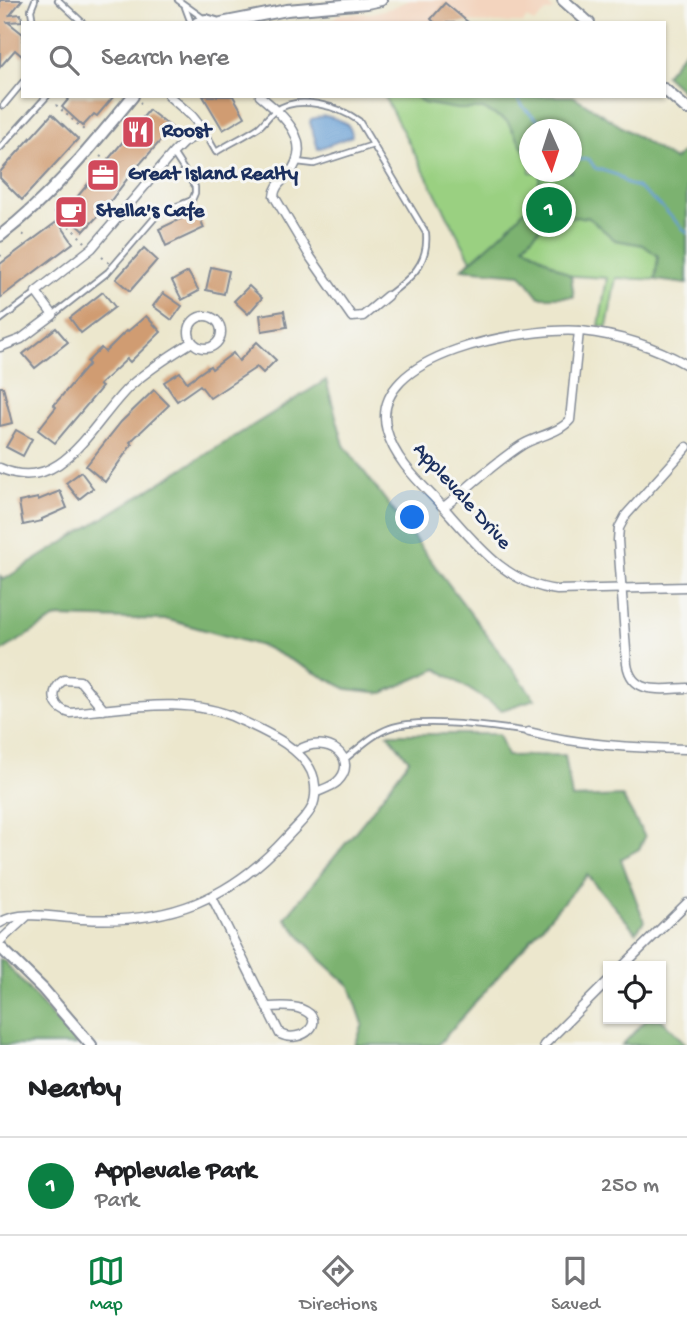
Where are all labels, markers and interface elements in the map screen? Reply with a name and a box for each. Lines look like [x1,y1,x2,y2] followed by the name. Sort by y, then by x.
[21,21,666,98] search box
[45,41,83,79] icon: search
[101,44,229,75] text: Search here
[119,113,157,151] restaurant icon: Roost
[519,119,582,182] north arrow
[161,120,214,145] place label: Roost
[84,156,122,194] office icon: Great Island Realty
[128,163,299,188] place label: Great Island Realty
[526,184,572,236] pin: 1
[52,193,90,231] cafe icon: Stella's Cafe
[96,200,206,225] place label: Stella's Cafe
[406,438,516,557] street label: Applevale Drive
[395,500,429,534] your location
[603,961,666,1024] map controls
[603,961,666,1024] button: locate
[28,1073,121,1108] text: Nearby
[95,1157,256,1188] text: Applevale Park
[46,1173,56,1200] text: 1
[601,1173,659,1200] text: 250 m
[95,1188,139,1215] text: Park
[87,1252,125,1317] tab: Map
[300,1252,377,1317] tab: Directions
[551,1252,600,1317] tab: Saved

